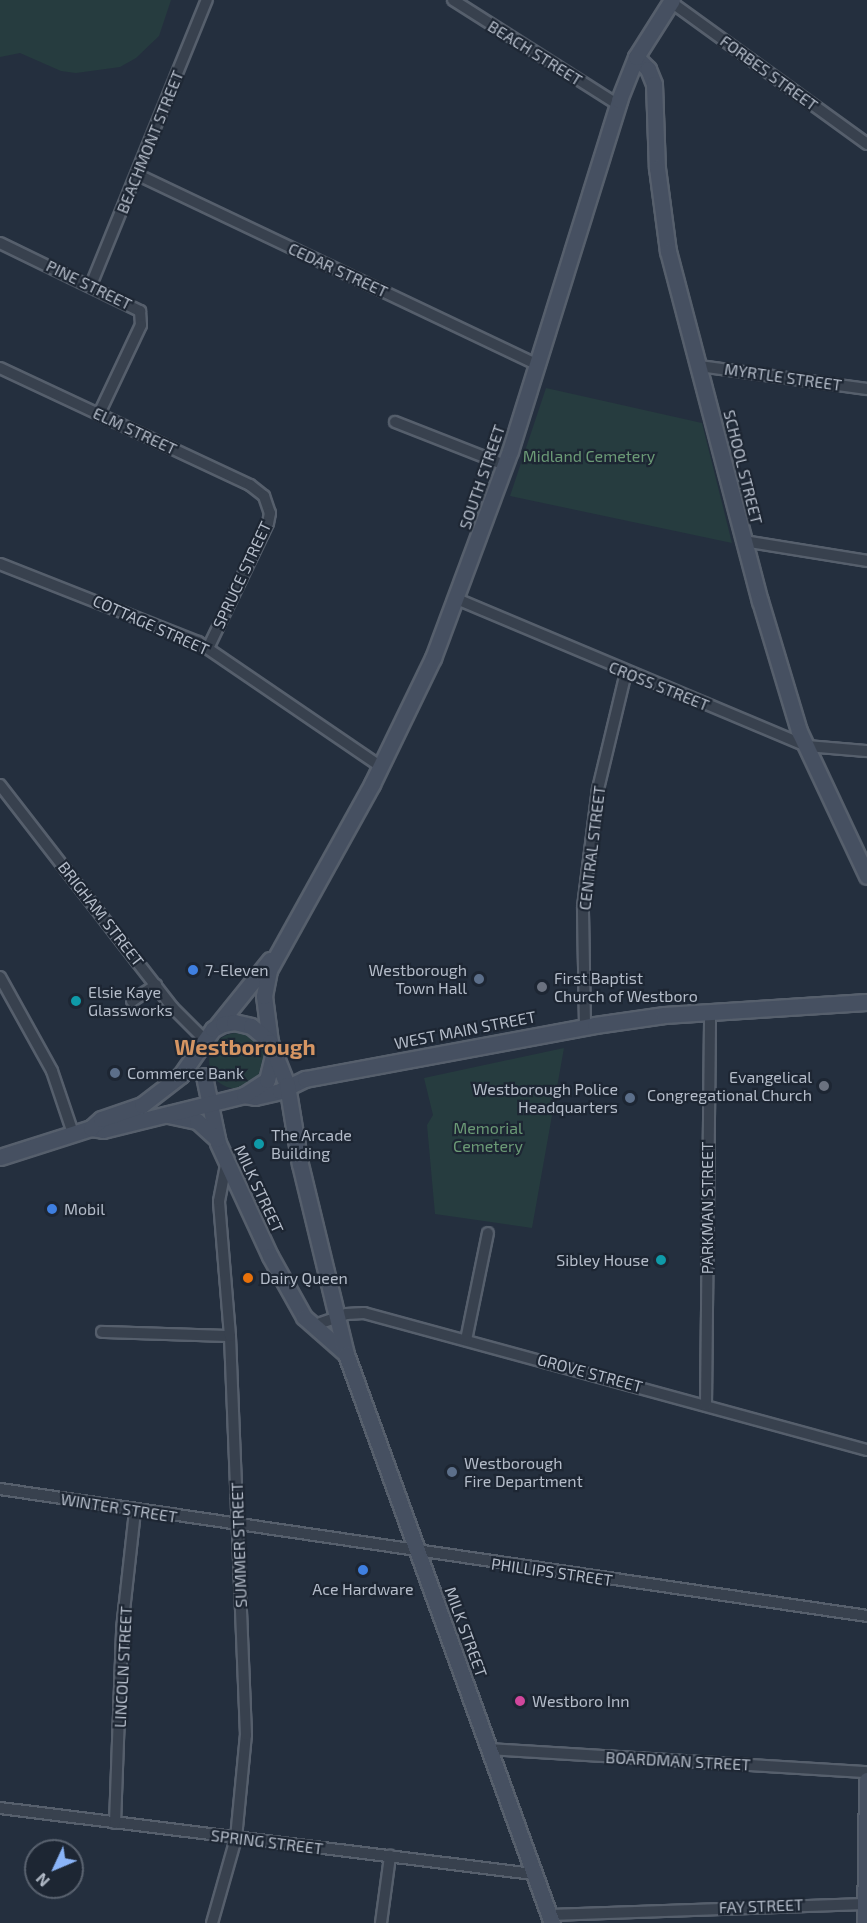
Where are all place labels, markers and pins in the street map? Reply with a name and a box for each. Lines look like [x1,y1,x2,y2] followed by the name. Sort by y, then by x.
[205,960,269,980] place label: 7-Eleven
[368,960,467,998] place label: Westborough Town Hall
[186,963,200,977] marker: 7-Eleven
[554,968,698,1006] place label: First Baptist Church of Westboro
[472,972,486,986] marker: Westborough Town Hall
[535,980,549,994] marker: First Baptist Church of Westboro
[88,982,173,1020] place label: Elsie Kaye Glassworks
[69,994,83,1008] marker: Elsie Kaye Glassworks
[127,1063,244,1083] place label: Commerce Bank
[108,1066,122,1080] marker: Commerce Bank
[647,1067,812,1105] place label: Evangelical Congregational Church
[472,1079,618,1117] place label: Westborough Police Headquarters
[817,1079,831,1093] marker: Evangelical Congregational Church
[623,1091,637,1105] marker: Westborough Police Headquarters
[271,1125,352,1163] place label: The Arcade Building
[252,1137,266,1151] marker: The Arcade Building
[64,1199,105,1219] place label: Mobil
[45,1202,59,1216] marker: Mobil
[556,1250,649,1270] place label: Sibley House
[654,1253,668,1267] marker: Sibley House
[260,1268,348,1288] place label: Dairy Queen
[241,1271,255,1285] marker: Dairy Queen
[464,1453,583,1491] place label: Westborough Fire Department
[445,1465,459,1479] marker: Westborough Fire Department
[356,1563,370,1577] marker: Ace Hardware
[312,1579,414,1599] place label: Ace Hardware
[532,1691,630,1711] place label: Westboro Inn
[513,1694,527,1708] marker: Westboro Inn

